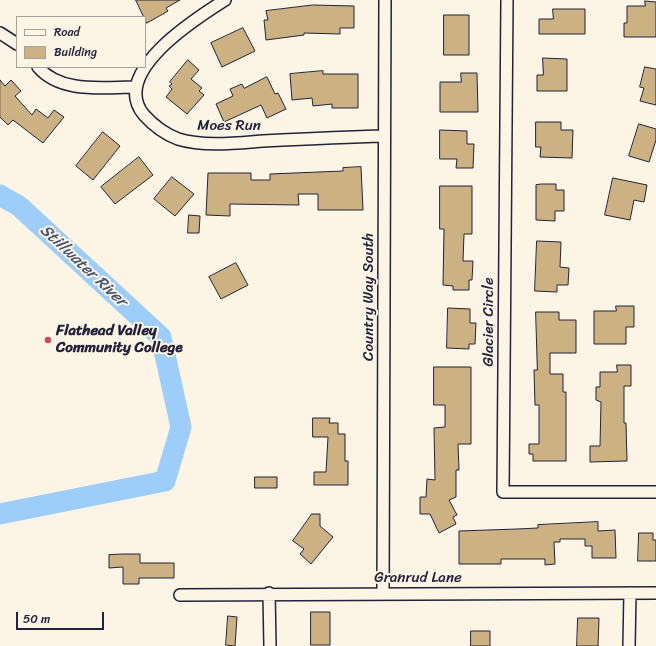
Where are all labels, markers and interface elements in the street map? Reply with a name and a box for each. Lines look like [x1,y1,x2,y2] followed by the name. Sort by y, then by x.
[16,16,146,68] legend
[54,21,80,43] text: Road
[54,41,97,63] text: Building
[197,117,261,135] street label: Moes Run
[36,221,130,311] water label: Stillwater River
[360,233,378,361] street label: Country Way South
[480,277,498,367] street label: Glacier Circle
[56,322,183,357] place label: Flathead Valley Community College
[43,335,53,345] marker: Flathead Valley Community College
[374,569,462,587] street label: Granrud Lane
[18,604,106,630] scale bar
[23,608,50,630] text: 50 m

